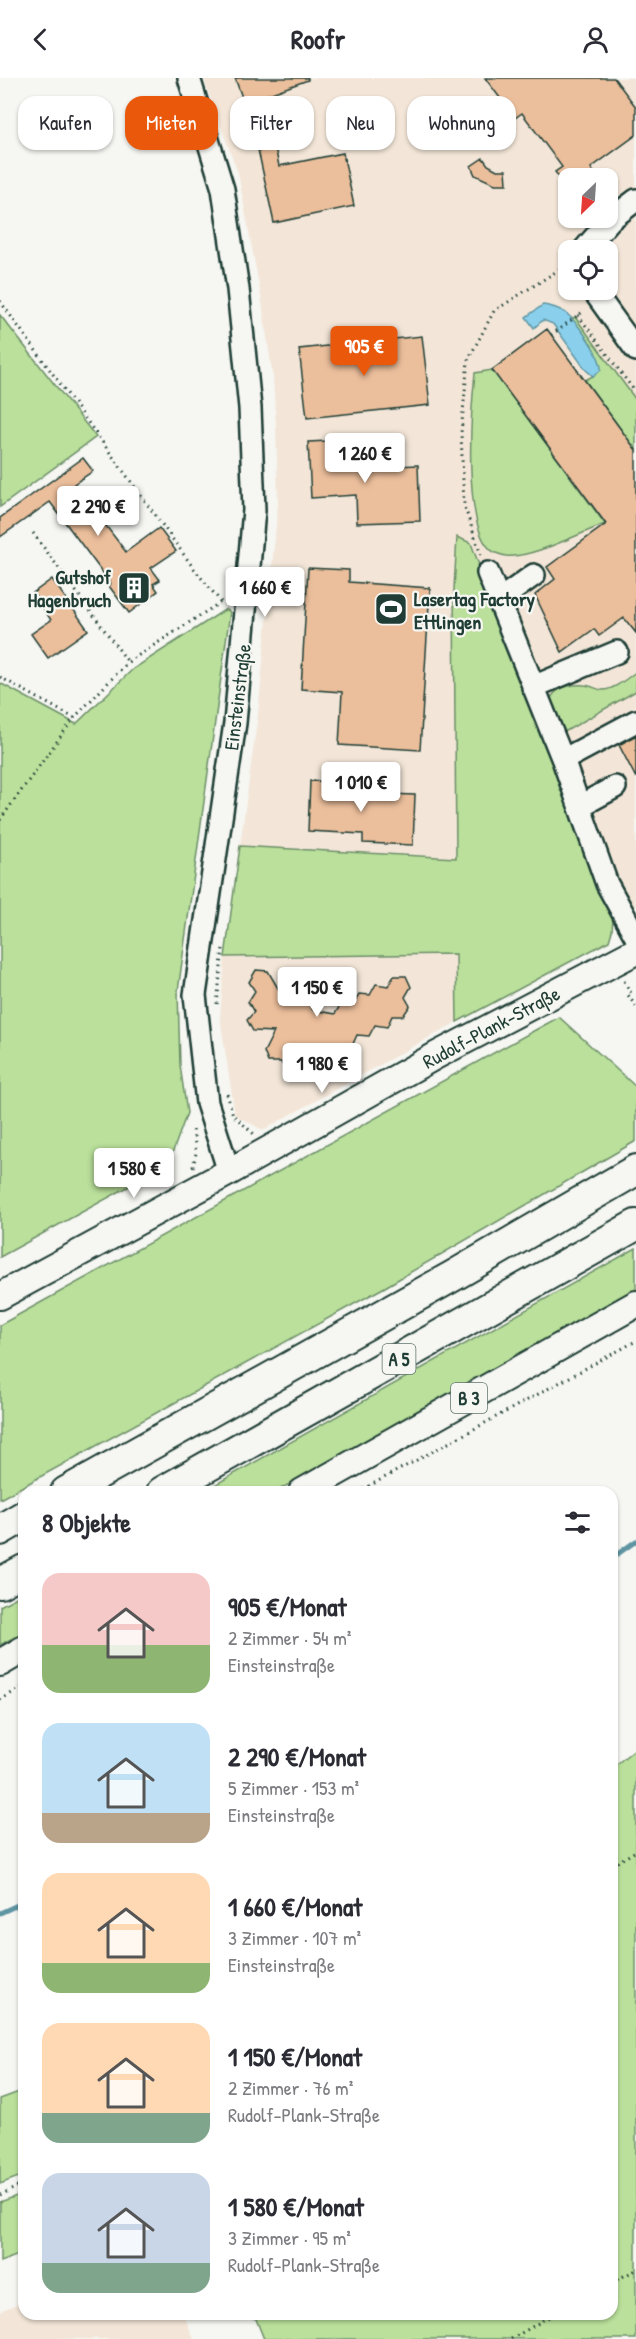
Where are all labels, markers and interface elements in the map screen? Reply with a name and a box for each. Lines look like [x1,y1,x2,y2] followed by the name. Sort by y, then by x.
[291,21,345,57] text: Roofr
[24,23,57,56] icon: back
[579,23,612,56] icon: person
[18,96,113,150] chip: Kaufen
[125,96,218,150] chip: Mieten
[230,96,314,150] chip: Filter
[326,96,395,150] chip: Neu
[407,96,516,150] chip: Wohnung
[558,168,618,228] north arrow
[558,168,618,300] map controls
[558,240,618,300] button: locate
[322,326,406,377] pin: 905 €
[345,332,383,359] text: 905 €
[310,433,420,484] pin: 1 260 €
[339,439,391,466] text: 1 260 €
[43,486,153,537] pin: 2 290 €
[71,492,125,519] text: 2 290 €
[28,563,112,614] place label: Gutshof Hagenbruch
[210,567,320,618] pin: 1 660 €
[116,570,152,606] building icon: Gutshof Hagenbruch
[240,573,291,600] text: 1 660 €
[414,585,536,636] place label: Lasertag Factory Ettlingen
[373,591,409,627] sports icon: Lasertag Factory Ettlingen
[217,642,257,752] street label: Einsteinstraße
[306,762,416,813] pin: 1 010 €
[335,768,387,795] text: 1 010 €
[262,967,372,1018] pin: 1 150 €
[292,973,342,1000] text: 1 150 €
[418,979,564,1075] street label: Rudolf-Plank-Straße
[267,1043,377,1094] pin: 1 980 €
[296,1049,348,1076] text: 1 980 €
[79,1148,189,1199] pin: 1 580 €
[108,1154,160,1181] text: 1 580 €
[382,1344,416,1374] road number: A 5
[451,1383,487,1413] road number: B 3
[42,1505,131,1540] text: 8 Objekte
[561,1506,594,1539] icon: filters
[228,1589,347,1624] text: 905 €/Monat
[90,1597,162,1669] icon: home
[228,1624,351,1651] text: 2 Zimmer · 54 m²
[228,1651,335,1678] text: Einsteinstraße
[228,1739,366,1774] text: 2 290 €/Monat
[90,1747,162,1819] icon: home
[228,1774,359,1801] text: 5 Zimmer · 153 m²
[228,1801,335,1828] text: Einsteinstraße
[228,1889,362,1924] text: 1 660 €/Monat
[90,1897,162,1969] icon: home
[228,1924,361,1951] text: 3 Zimmer · 107 m²
[228,1951,335,1978] text: Einsteinstraße
[228,2039,362,2074] text: 1 150 €/Monat
[90,2047,162,2119] icon: home
[228,2074,353,2101] text: 2 Zimmer · 76 m²
[228,2101,380,2128] text: Rudolf-Plank-Straße
[228,2189,364,2224] text: 1 580 €/Monat
[90,2197,162,2269] icon: home
[228,2224,351,2251] text: 3 Zimmer · 95 m²
[228,2251,380,2278] text: Rudolf-Plank-Straße

